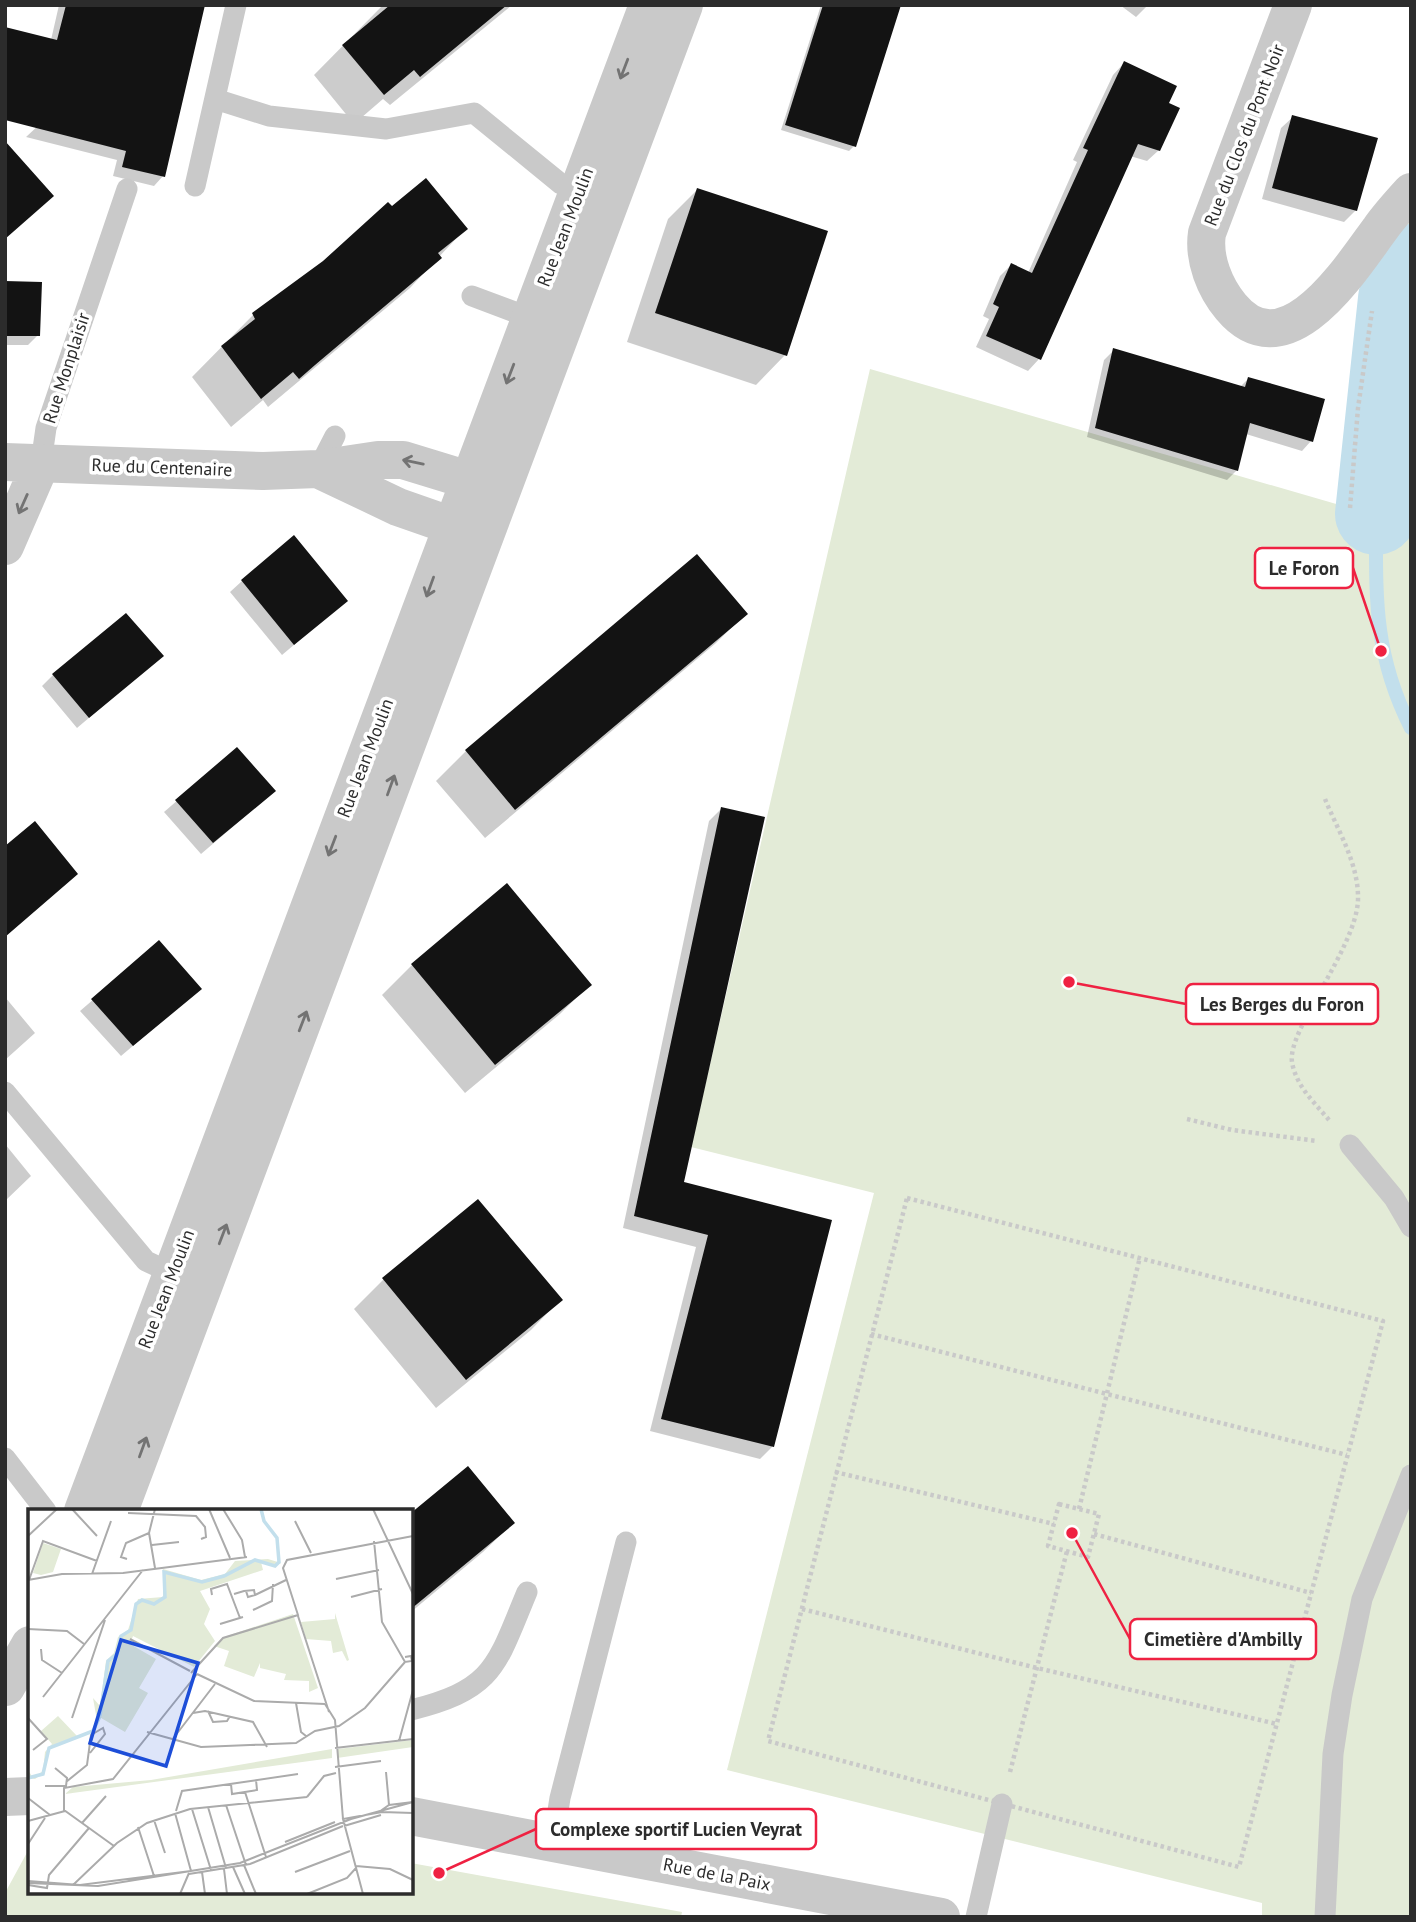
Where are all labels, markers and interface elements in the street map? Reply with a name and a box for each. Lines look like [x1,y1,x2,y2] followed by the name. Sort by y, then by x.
[1199,41,1289,229] street label: Rue du Clos du Pont Noir
[617,58,629,80] one-way arrow
[532,164,598,290] street label: Rue Jean Moulin
[37,310,95,426] street label: Rue Monplaisir
[502,363,515,384] one-way arrow
[91,453,233,481] street label: Rue du Centenaire
[402,455,424,468] one-way arrow
[16,493,29,514] one-way arrow
[1255,548,1353,588] callout: Le Foron
[1269,556,1339,580] text: Le Foron
[423,576,435,598] one-way arrow
[332,695,398,821] street label: Rue Jean Moulin
[385,774,398,796] one-way arrow
[325,834,338,856] one-way arrow
[1186,984,1378,1024] callout: Les Berges du Foron
[1200,992,1364,1016] text: Les Berges du Foron
[297,1010,310,1032] one-way arrow
[218,1223,230,1245] one-way arrow
[133,1226,199,1352] street label: Rue Jean Moulin
[138,1436,150,1458] one-way arrow
[28,1509,413,1894] inset map
[1130,1619,1316,1659] callout: Cimetière d'Ambilly
[1144,1627,1303,1651] text: Cimetière d'Ambilly
[536,1809,816,1849] callout: Complexe sportif Lucien Veyrat
[550,1817,802,1841] text: Complexe sportif Lucien Veyrat
[661,1852,773,1896] street label: Rue de la Paix

